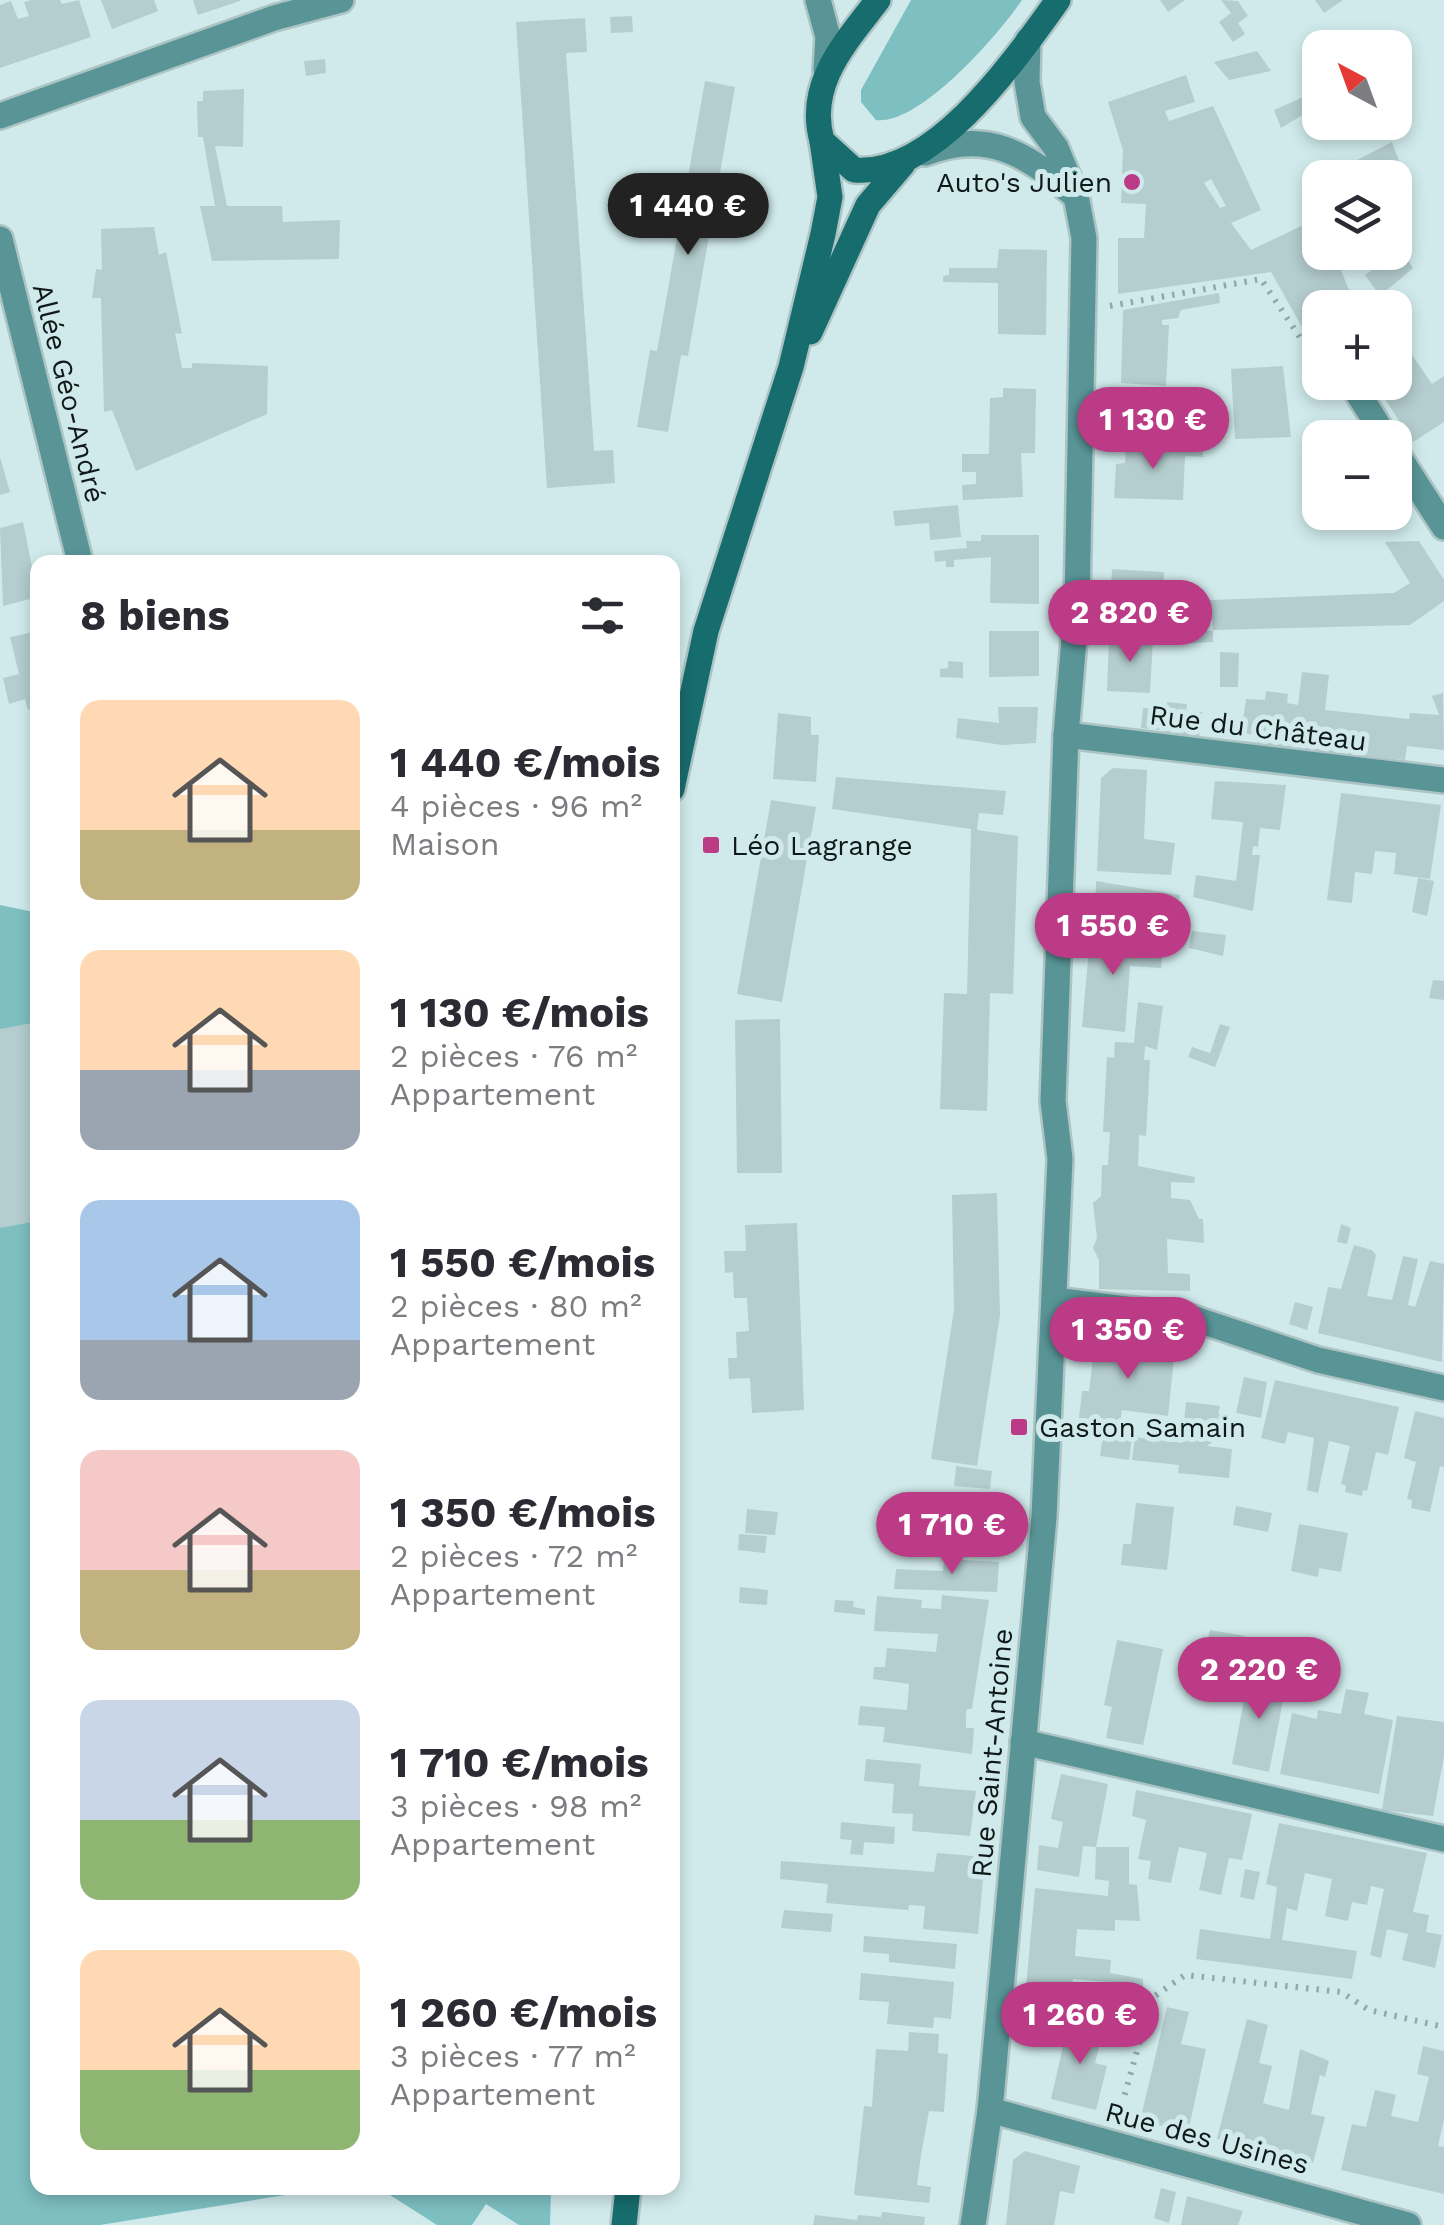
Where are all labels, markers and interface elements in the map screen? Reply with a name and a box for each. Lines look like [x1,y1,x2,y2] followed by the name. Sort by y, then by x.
[1302,30,1412,140] north arrow
[1302,30,1412,530] map controls
[1302,160,1412,270] button: layers
[936,166,1112,199] place label: Auto's Julien
[1121,171,1143,193] marker: Auto's Julien
[596,173,780,258] pin: 1 440 €
[630,186,746,224] text: 1 440 €
[26,280,112,506] street label: Allée Géo-André
[1302,290,1412,400] button: +
[1061,387,1245,472] pin: 1 130 €
[1099,400,1207,438] text: 1 130 €
[1302,420,1412,530] button: −
[1038,580,1222,665] pin: 2 820 €
[575,588,630,643] icon: filters
[80,591,230,640] text: 8 biens
[1070,593,1190,631] text: 2 820 €
[1148,698,1368,758] street label: Rue du Château
[390,738,660,787] text: 1 440 €/mois
[160,740,280,860] icon: home
[390,787,642,825] text: 4 pièces · 96 m²
[390,825,500,863] text: Maison
[731,829,913,862] place label: Léo Lagrange
[700,834,722,856] marker: Léo Lagrange
[1021,893,1205,978] pin: 1 550 €
[1057,906,1169,944] text: 1 550 €
[390,988,649,1037] text: 1 130 €/mois
[160,990,280,1110] icon: home
[390,1037,638,1075] text: 2 pièces · 76 m²
[390,1075,595,1113] text: Appartement
[390,1238,655,1287] text: 1 550 €/mois
[160,1240,280,1360] icon: home
[390,1287,642,1325] text: 2 pièces · 80 m²
[1036,1297,1220,1382] pin: 1 350 €
[1072,1310,1184,1348] text: 1 350 €
[390,1325,595,1363] text: Appartement
[1039,1411,1246,1444] place label: Gaston Samain
[1008,1416,1030,1438] marker: Gaston Samain
[390,1488,656,1537] text: 1 350 €/mois
[160,1490,280,1610] icon: home
[860,1492,1044,1577] pin: 1 710 €
[898,1505,1006,1543] text: 1 710 €
[390,1537,637,1575] text: 2 pièces · 72 m²
[390,1575,595,1613] text: Appartement
[965,1627,1019,1879] street label: Rue Saint-Antoine
[1167,1637,1351,1722] pin: 2 220 €
[1200,1650,1318,1688] text: 2 220 €
[390,1738,649,1787] text: 1 710 €/mois
[160,1740,280,1860] icon: home
[390,1787,641,1825] text: 3 pièces · 98 m²
[390,1825,595,1863] text: Appartement
[988,1982,1172,2067] pin: 1 260 €
[390,1988,657,2037] text: 1 260 €/mois
[160,1990,280,2110] icon: home
[1023,1995,1137,2033] text: 1 260 €
[390,2037,636,2075] text: 3 pièces · 77 m²
[390,2075,595,2113] text: Appartement
[1102,2095,1312,2181] street label: Rue des Usines

